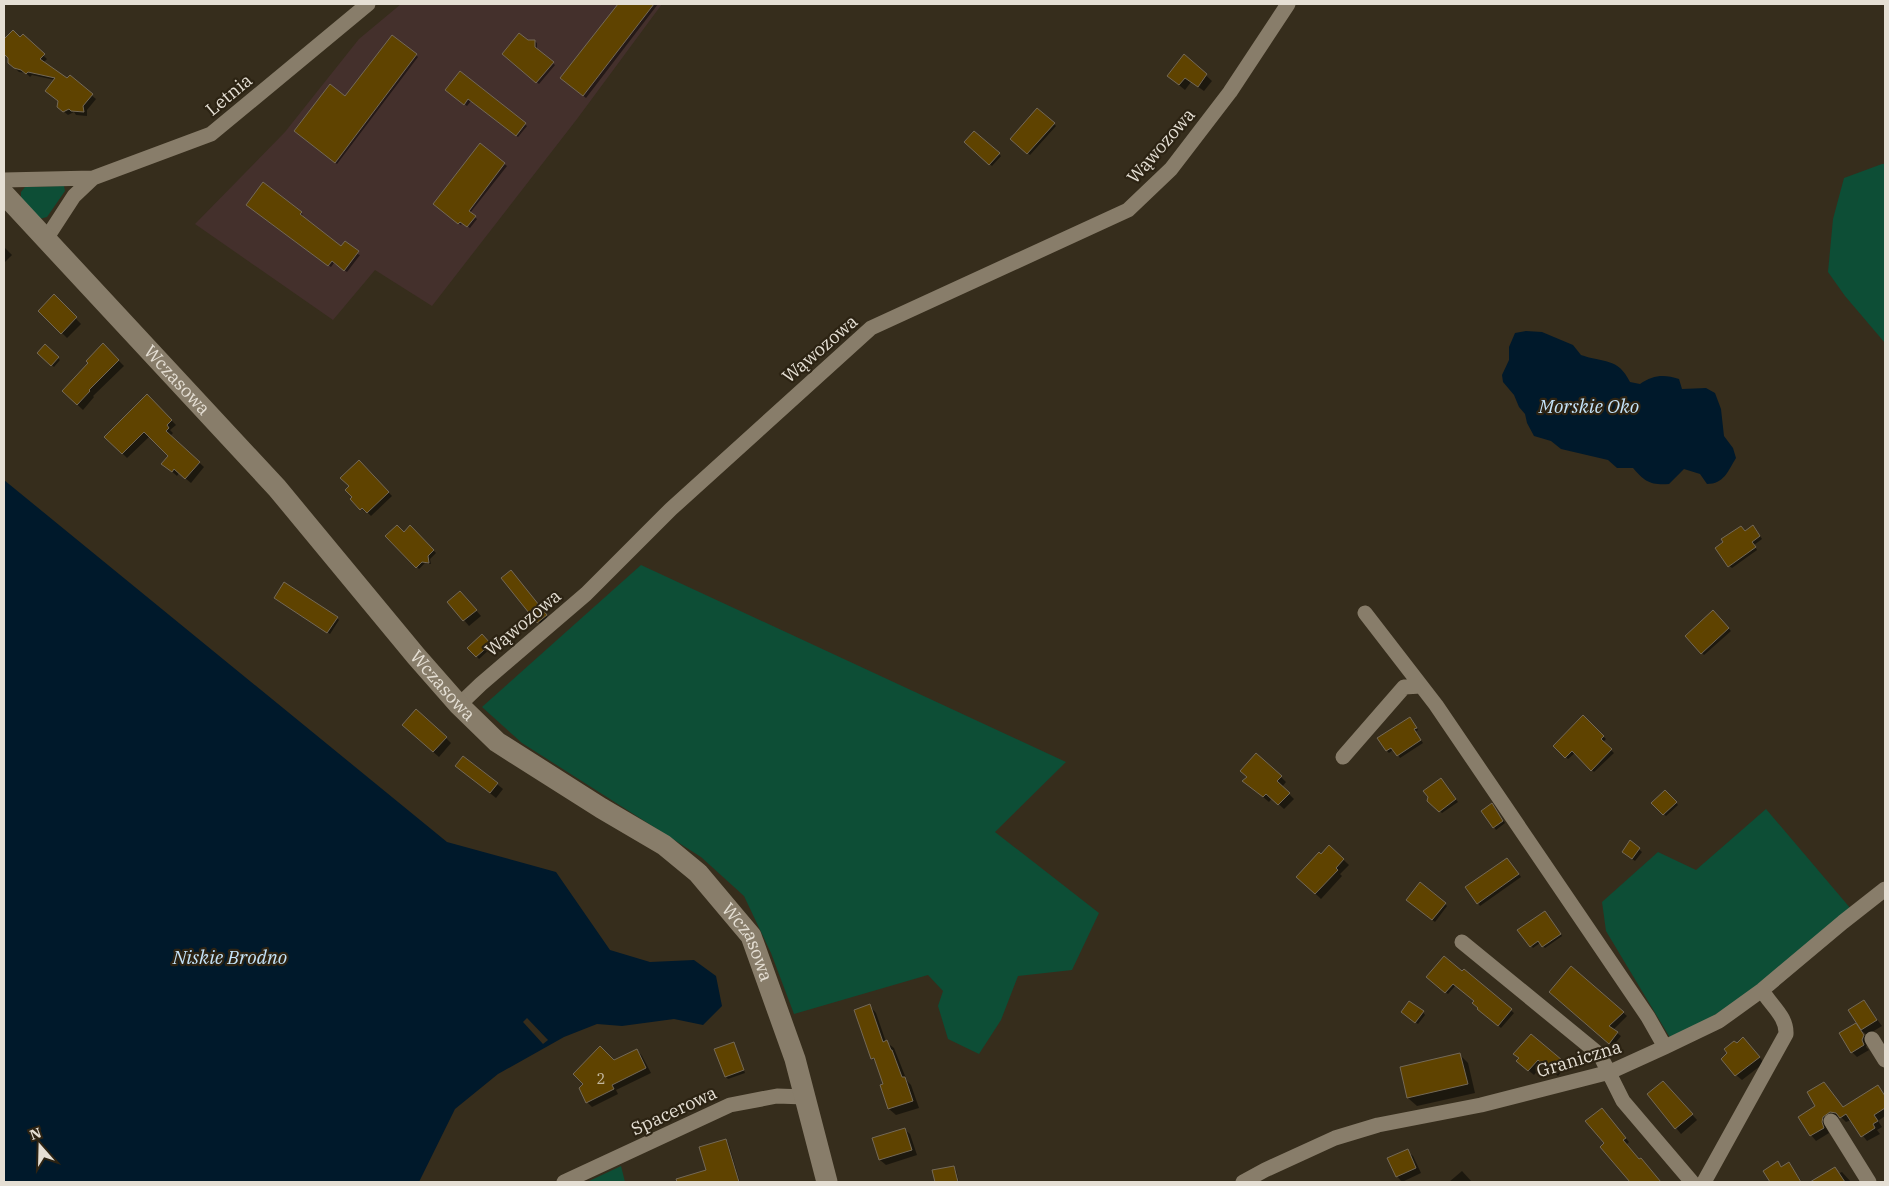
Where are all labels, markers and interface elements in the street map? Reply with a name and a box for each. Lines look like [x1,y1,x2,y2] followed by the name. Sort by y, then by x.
[201,68,257,121] street label: Letnia
[1122,103,1200,188] street label: Wąwozowa
[777,309,862,388] street label: Wąwozowa
[139,340,215,420] street label: Wczasowa
[1538,394,1639,418] water label: Morskie Oko
[480,584,566,661] street label: Wąwozowa
[405,645,481,726] street label: Wczasowa
[717,898,778,985] street label: Wczasowa
[172,945,287,969] water label: Niskie Brodno
[1534,1035,1624,1082] street label: Graniczna
[596,1069,606,1088] house number: 2
[627,1081,720,1140] street label: Spacerowa
[15,1121,65,1171] north arrow
[27,1123,44,1144] text: N

